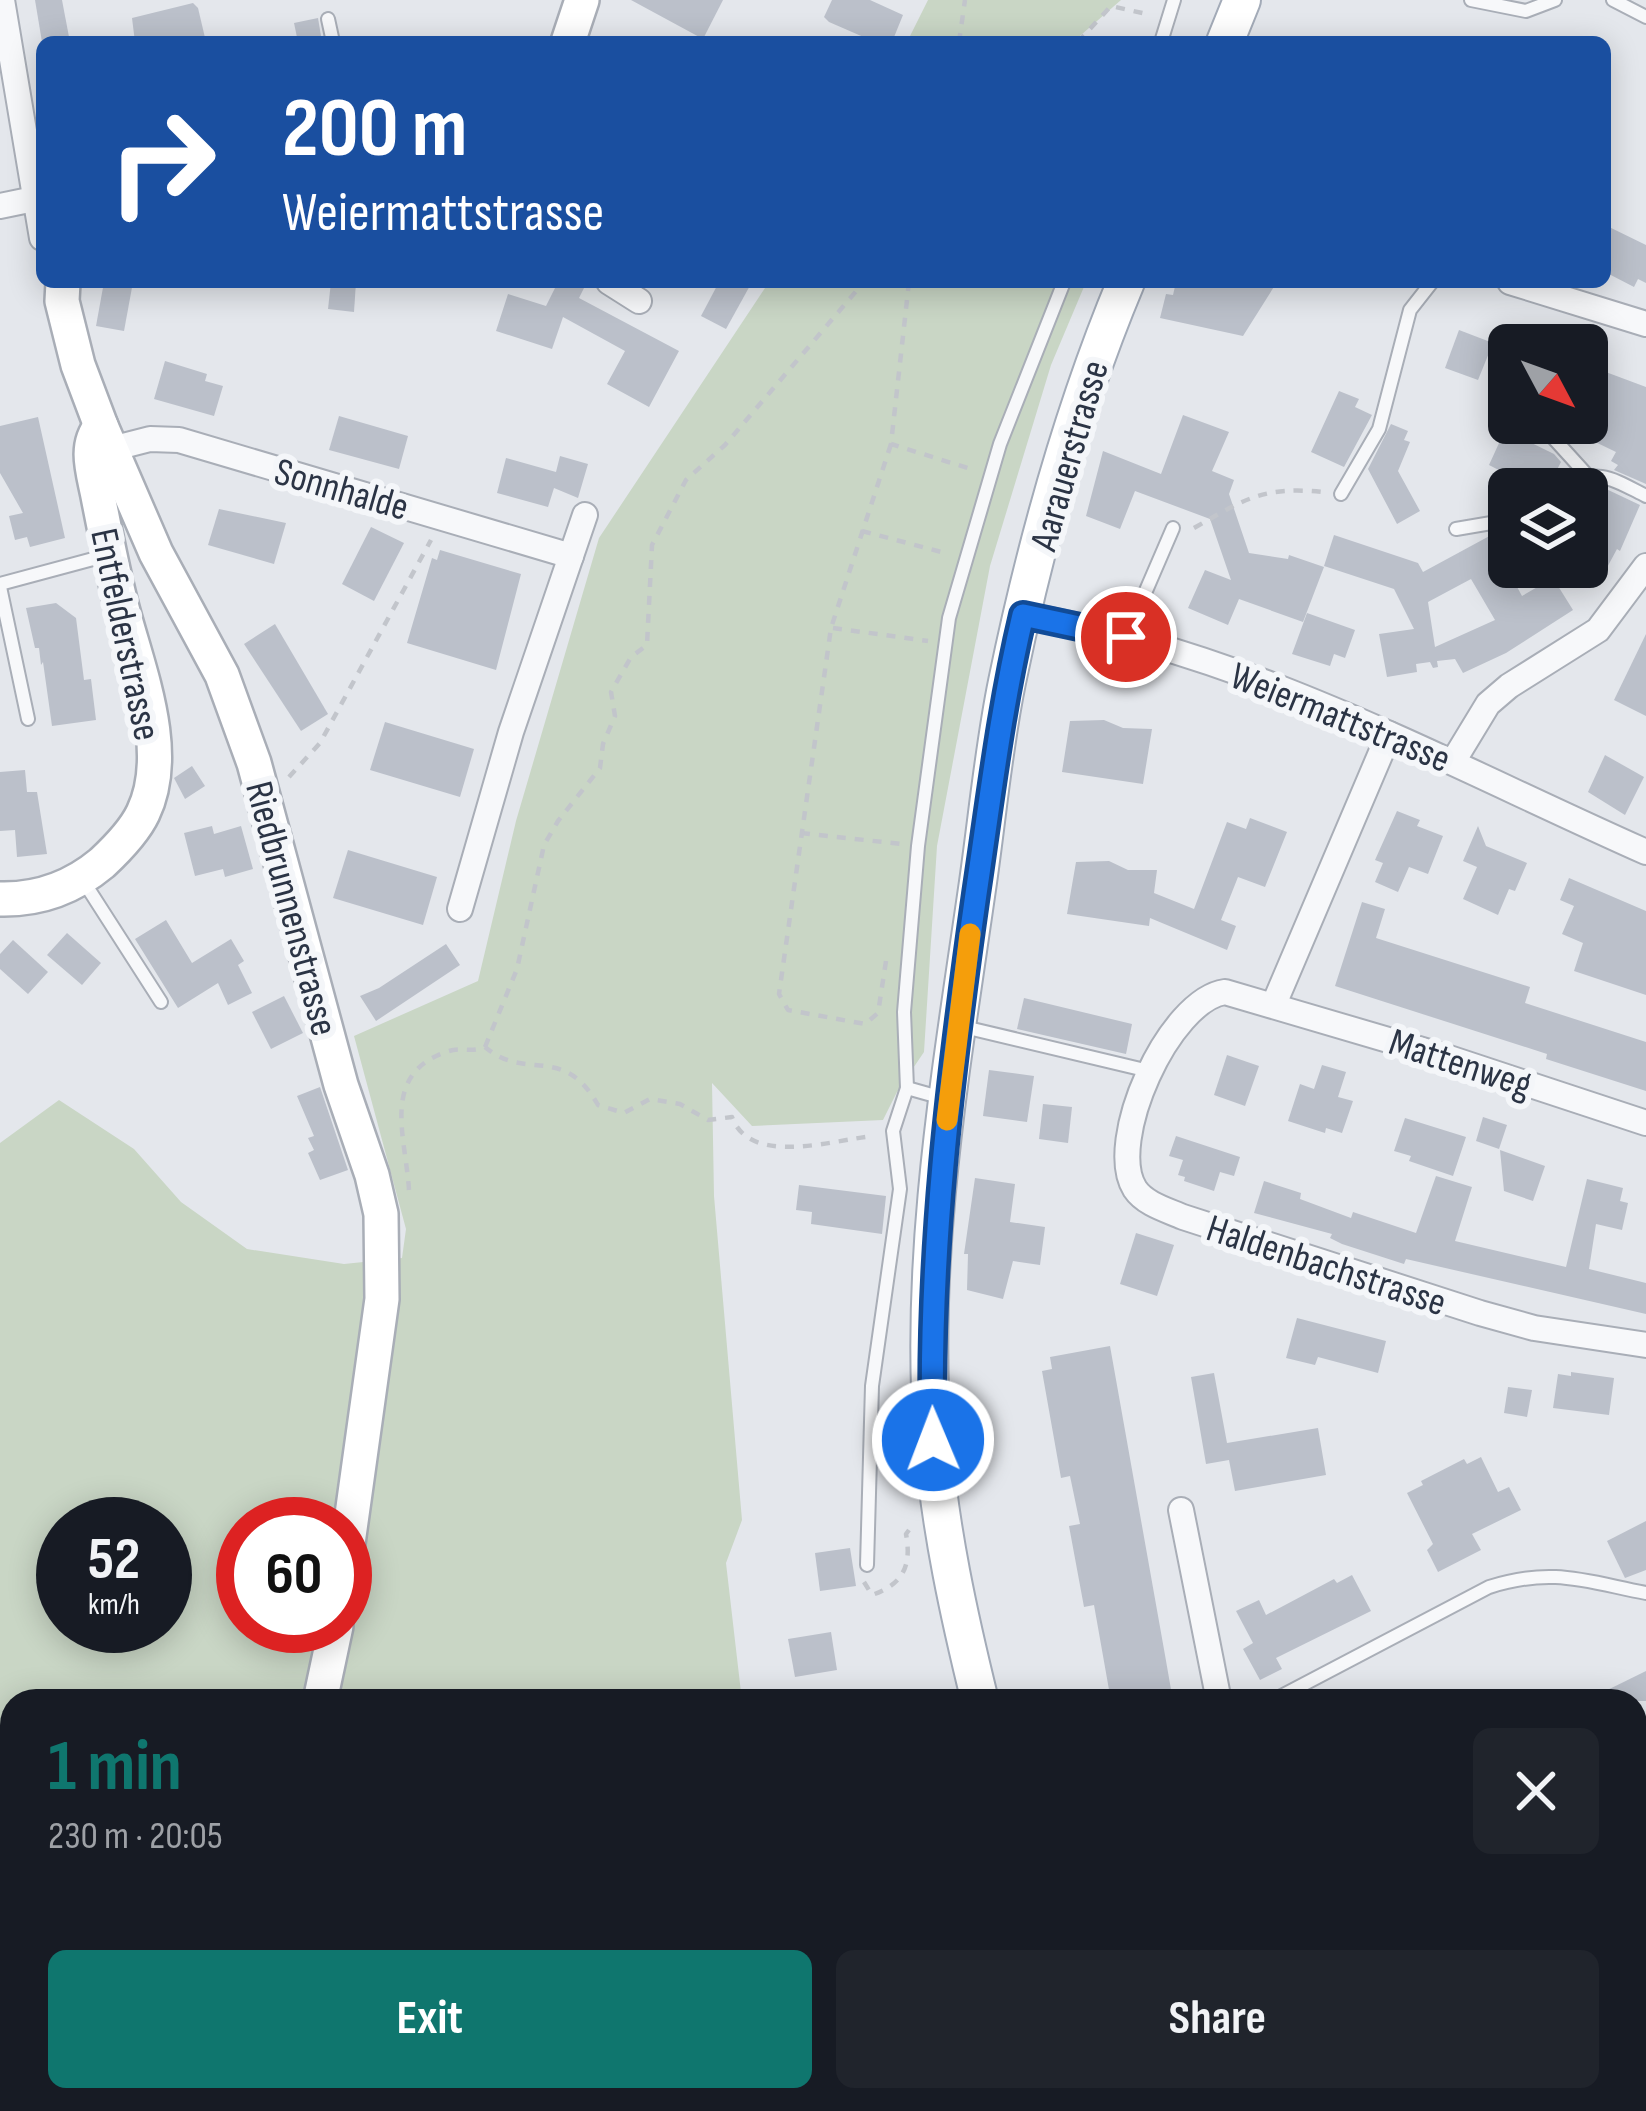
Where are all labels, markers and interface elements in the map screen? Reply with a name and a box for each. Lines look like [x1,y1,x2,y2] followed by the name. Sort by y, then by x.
[282,79,468,180] text: 200 m
[84,84,240,240] icon: right
[282,181,604,246] text: Weiermattstrasse
[1488,324,1608,444] north arrow
[1488,324,1608,588] map controls
[1021,355,1120,557] street label: Aarauerstrasse
[269,449,414,532] street label: Sonnhalde
[1488,468,1608,588] button: layers
[79,524,170,745] street label: Entfelderstrasse
[1075,586,1177,688] pin
[1093,604,1159,670] icon: arrive
[1223,653,1457,784] street label: Weiermattstrasse
[234,776,347,1041] street label: Riedbrunnenstrasse
[1383,1019,1537,1109] street label: Mattenweg
[1201,1206,1452,1327] street label: Haldenbachstrasse
[870,1377,996,1503] position arrow
[216,1497,372,1653] speed limit sign: 60
[88,1524,140,1596] text: 52
[88,1587,140,1623] text: km/h
[48,1724,182,1811] text: 1 min
[1473,1728,1599,1854] button: close
[48,1813,223,1860] text: 230 m · 20:05
[48,1950,812,2088] button: Exit
[836,1950,1599,2088] button: Share

